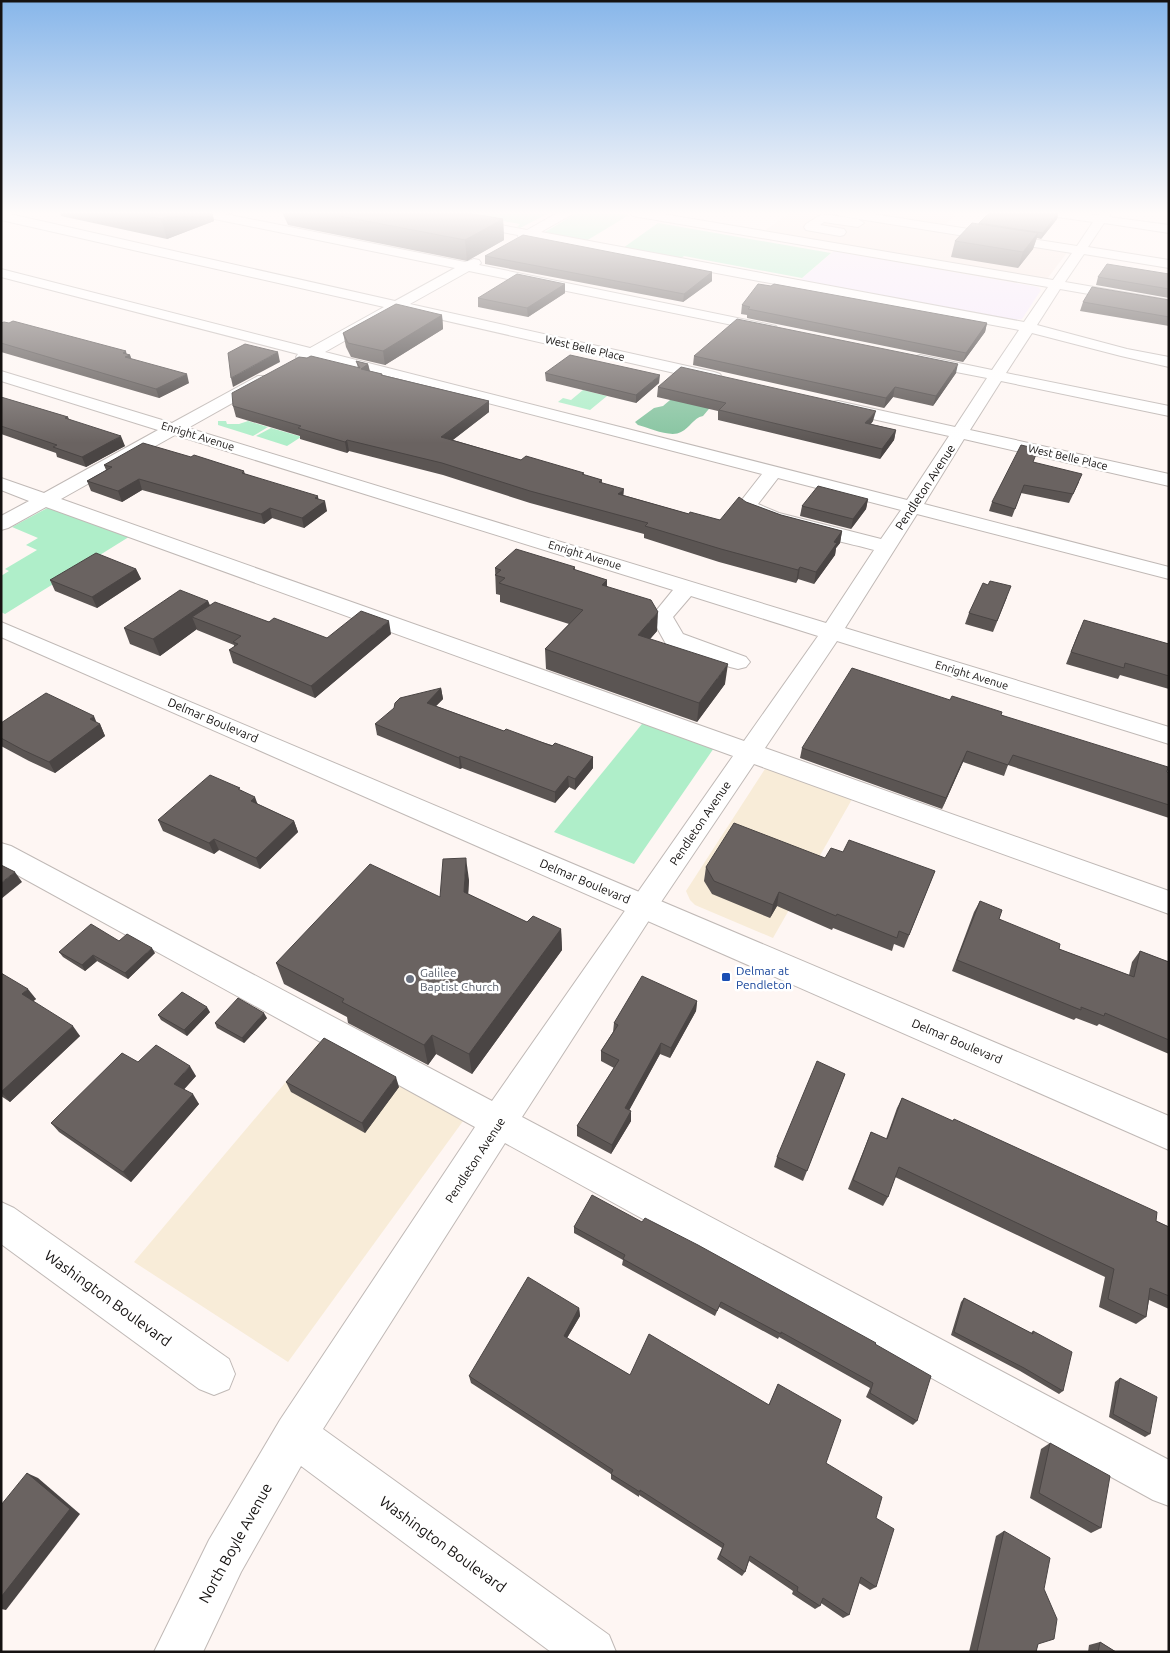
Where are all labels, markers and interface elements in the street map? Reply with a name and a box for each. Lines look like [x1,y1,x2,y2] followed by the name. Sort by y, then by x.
[544,333,626,363] street label: West Belle Place
[160,419,236,453] street label: Enright Avenue
[893,442,957,532] street label: Pendleton Avenue
[1027,442,1109,472] street label: West Belle Place
[547,538,623,572] street label: Enright Avenue
[934,658,1010,692] street label: Enright Avenue
[166,695,260,745] street label: Delmar Boulevard
[667,778,733,868] street label: Pendleton Avenue
[538,856,632,906] street label: Delmar Boulevard
[736,964,792,991] place label: Delmar at Pendleton
[420,966,499,993] place label: Galilee Baptist Church
[720,971,732,983] marker: Delmar at Pendleton
[404,973,416,985] marker: Galilee Baptist Church
[910,1016,1004,1066] street label: Delmar Boulevard
[443,1115,507,1205] street label: Pendleton Avenue
[41,1246,175,1350] street label: Washington Boulevard
[195,1480,275,1606] street label: North Boyle Avenue
[376,1492,510,1596] street label: Washington Boulevard

